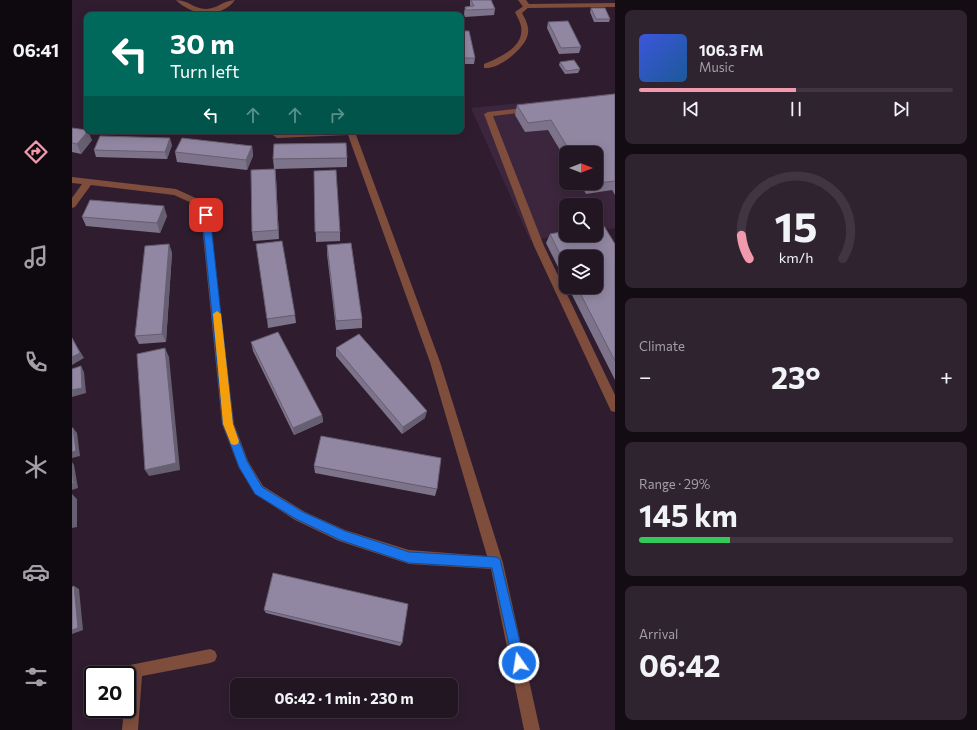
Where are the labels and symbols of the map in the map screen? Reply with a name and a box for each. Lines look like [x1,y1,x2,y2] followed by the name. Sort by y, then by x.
[559,146,603,190] north arrow
[189,198,223,232] pin
[498,642,540,684] position arrow
[84,666,136,718] speed limit sign: 20

